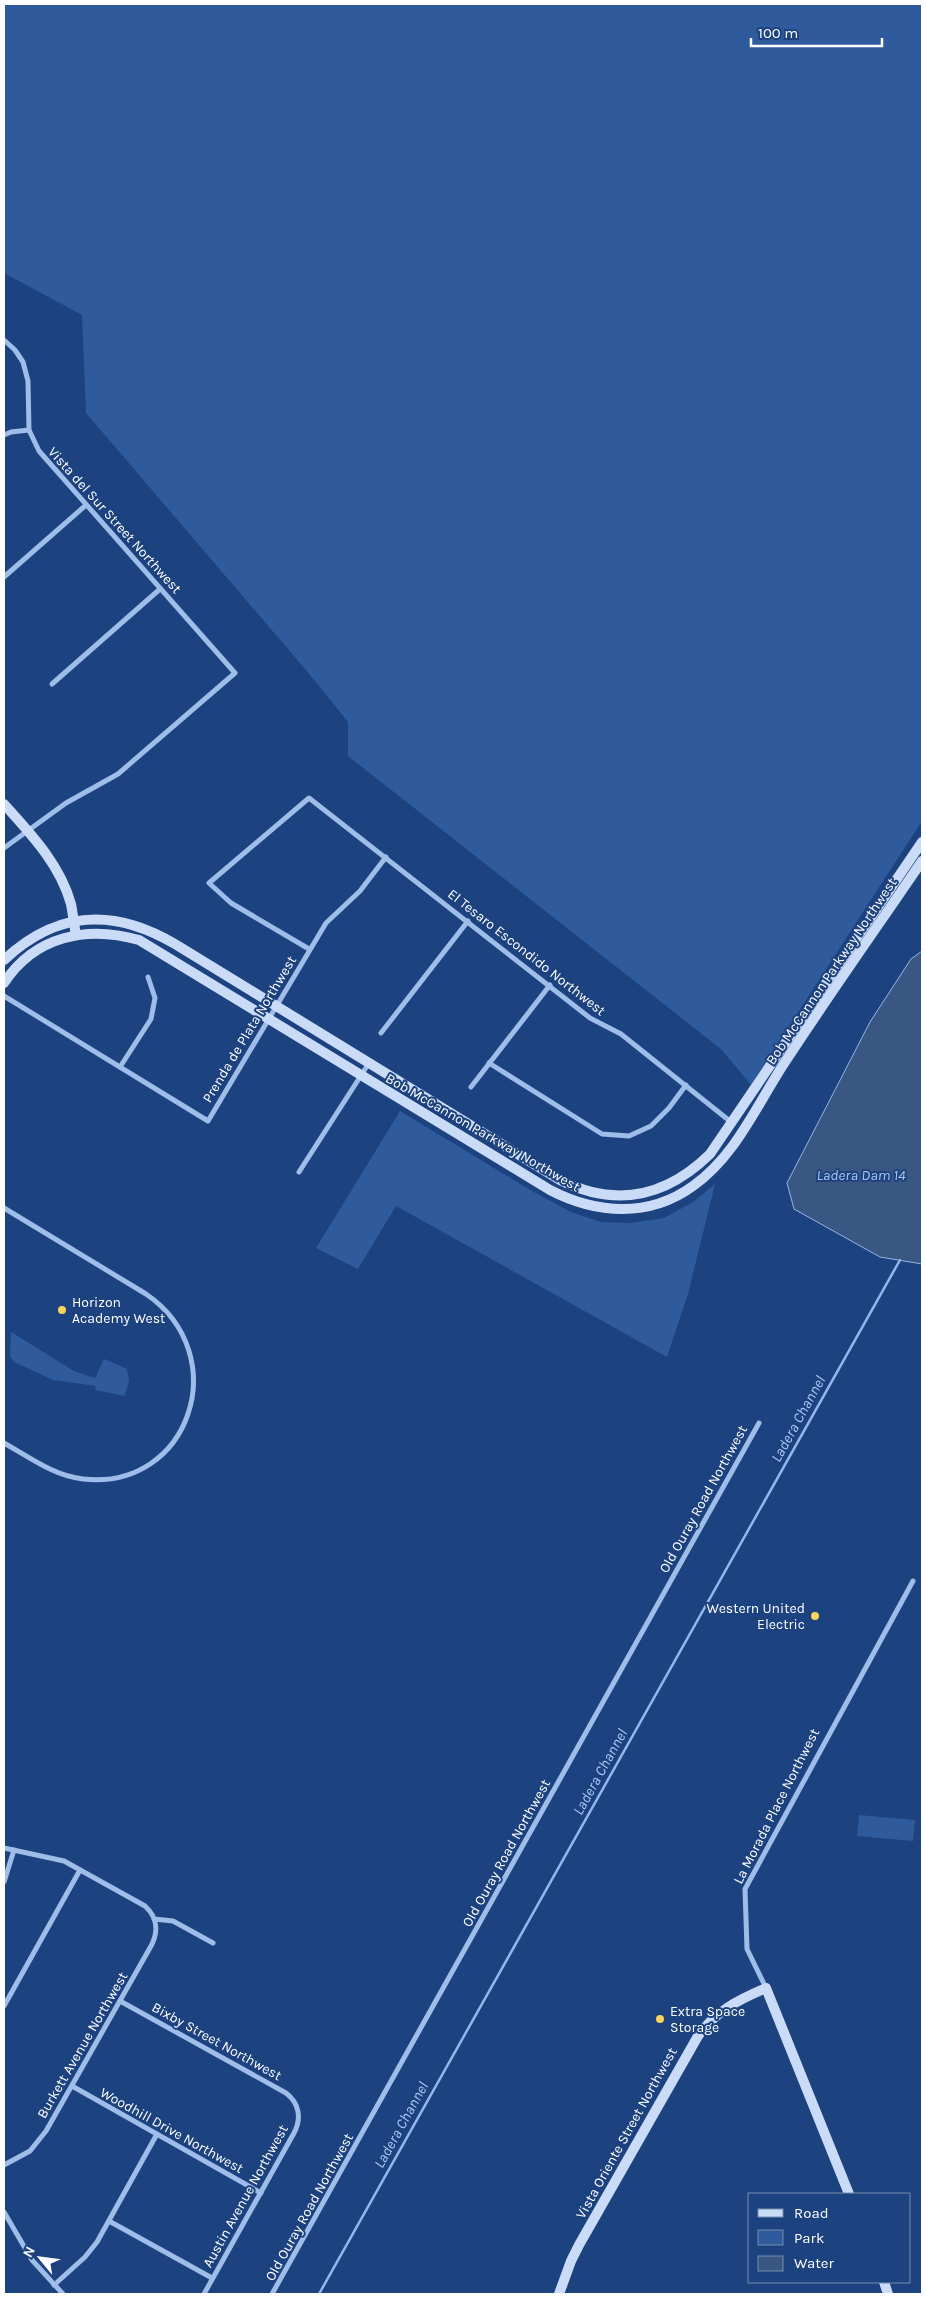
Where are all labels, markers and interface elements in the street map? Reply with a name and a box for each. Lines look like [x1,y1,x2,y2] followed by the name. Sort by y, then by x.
[751,15,882,47] scale bar
[758,24,798,42] text: 100 m
[44,444,185,597] street label: Vista del Sur Street Northwest
[762,875,900,1068] street label: Bob McCannon Parkway Northwest
[444,885,609,1019] street label: El Tesaro Escondido Northwest
[199,953,300,1106] street label: Prenda de Plata Northwest
[382,1070,583,1195] street label: Bob McCannon Parkway Northwest
[816,1166,906,1184] water label: Ladera Dam 14
[72,1294,165,1327] place label: Horizon Academy West
[56,1304,68,1316] marker: Horizon Academy West
[767,1373,829,1465] water label: Ladera Channel
[656,1422,751,1576] street label: Old Ouray Road Northwest
[707,1600,805,1633] place label: Western United Electric
[809,1610,821,1622] marker: Western United Electric
[569,1726,631,1818] water label: Ladera Channel
[730,1726,823,1887] street label: La Morada Place Northwest
[459,1776,554,1930] street label: Old Ouray Road Northwest
[33,1969,131,2122] street label: Burkett Avenue Northwest
[149,1999,285,2084] street label: Bixby Street Northwest
[670,2003,745,2036] place label: Extra Space Storage
[654,2013,666,2025] marker: Extra Space Storage
[572,2045,681,2222] street label: Vista Oriente Street Northwest
[370,2079,432,2171] water label: Ladera Channel
[97,2084,246,2177] street label: Woodhill Drive Northwest
[199,2122,292,2271] street label: Austin Avenue Northwest
[262,2130,357,2284] street label: Old Ouray Road Northwest
[748,2193,911,2283] legend
[794,2204,829,2222] text: Road
[794,2229,824,2247] text: Park
[15,2233,65,2283] north arrow
[19,2243,39,2260] text: N
[794,2254,835,2272] text: Water

